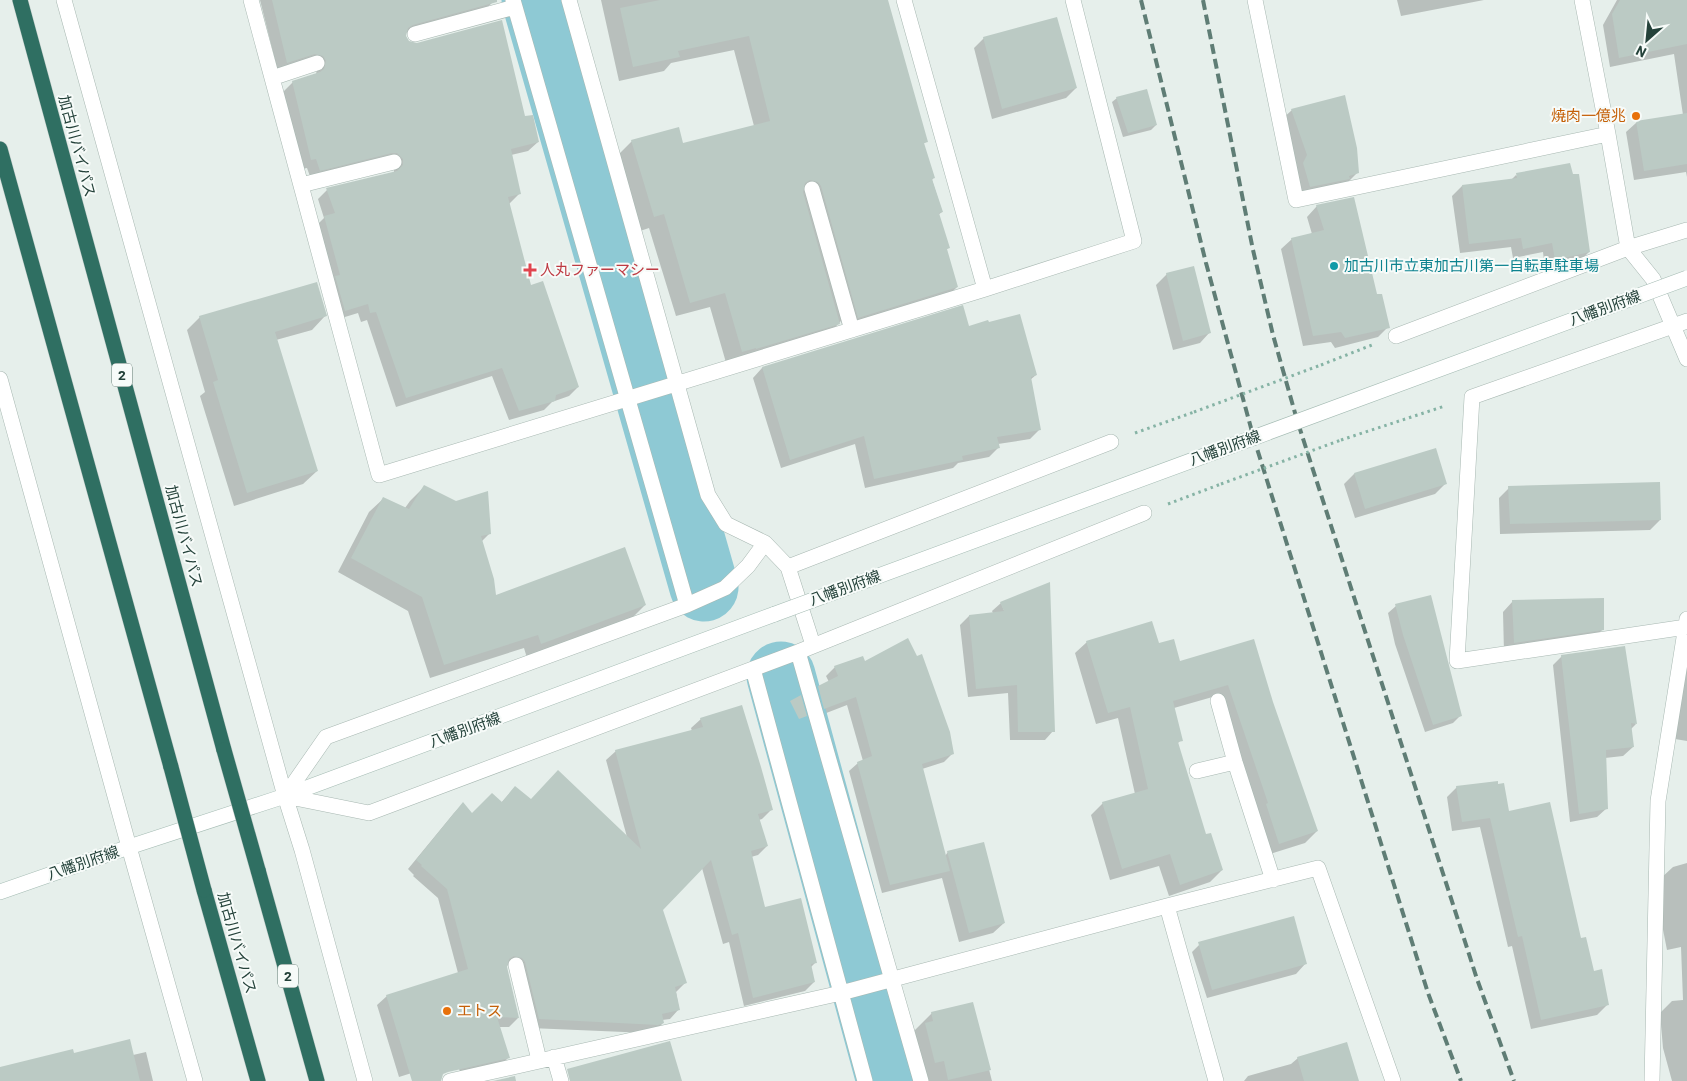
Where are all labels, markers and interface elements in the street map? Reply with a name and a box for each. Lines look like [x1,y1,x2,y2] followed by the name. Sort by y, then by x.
[1622,15,1672,65] north arrow
[1633,42,1649,62] text: N
[56,93,100,199] street label: 加古川バイパス
[1551,106,1626,124] place label: 焼肉一億兆
[1630,110,1642,122] marker: 焼肉一億兆
[1344,256,1599,274] place label: 加古川市立東加古川第一自転車駐車場
[540,260,660,278] place label: 人丸ファーマシー
[1328,260,1340,272] marker: 加古川市立東加古川第一自転車駐車場
[524,264,536,276] marker: 人丸ファーマシー
[1566,286,1643,328] street label: 八幡別府線
[112,364,132,386] road number: 2
[1186,426,1263,468] street label: 八幡別府線
[163,483,207,589] street label: 加古川バイパス
[806,566,883,608] street label: 八幡別府線
[426,708,503,750] street label: 八幡別府線
[44,841,121,883] street label: 八幡別府線
[215,890,261,996] street label: 加古川バイパス
[278,964,298,988] road number: 2
[457,1001,502,1019] place label: エトス
[441,1005,453,1017] marker: エトス

